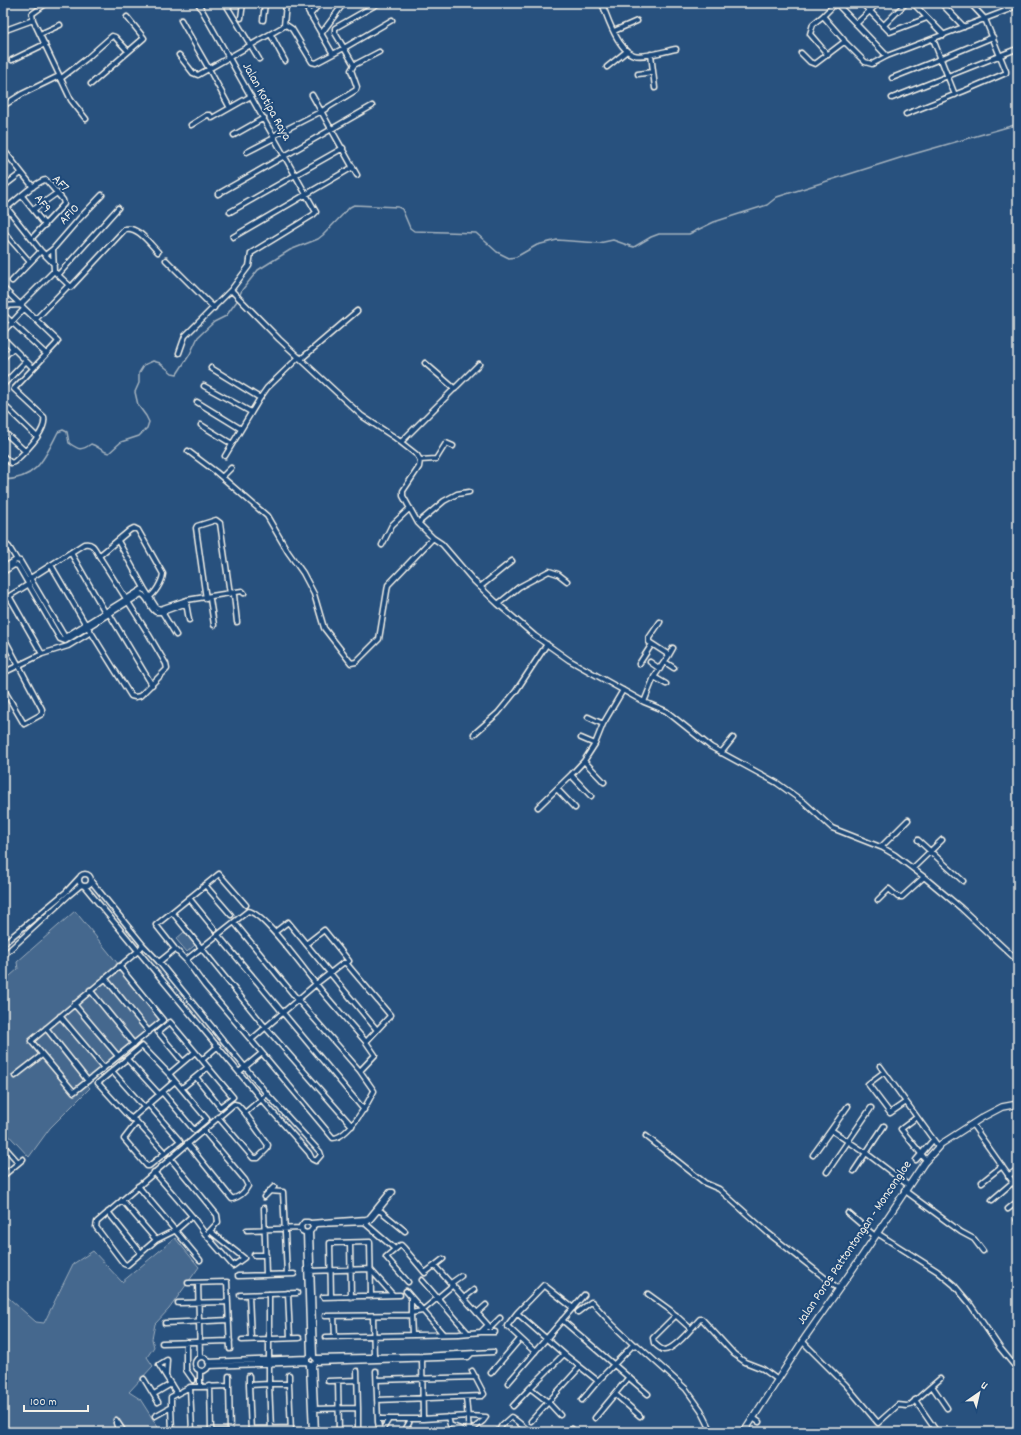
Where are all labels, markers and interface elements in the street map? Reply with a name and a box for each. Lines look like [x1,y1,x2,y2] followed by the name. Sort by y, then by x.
[237,59,296,145] street label: Jalan Kotipa Raya
[47,171,73,197] street label: AF7
[29,191,55,217] street label: AF9
[55,200,85,230] street label: AF10
[793,1157,917,1329] street label: Jalan Poros Pattontongan - Moncongloe
[959,1373,999,1413] north arrow
[977,1378,990,1394] text: U
[24,1387,88,1413] scale bar
[30,1394,57,1411] text: 100 m

